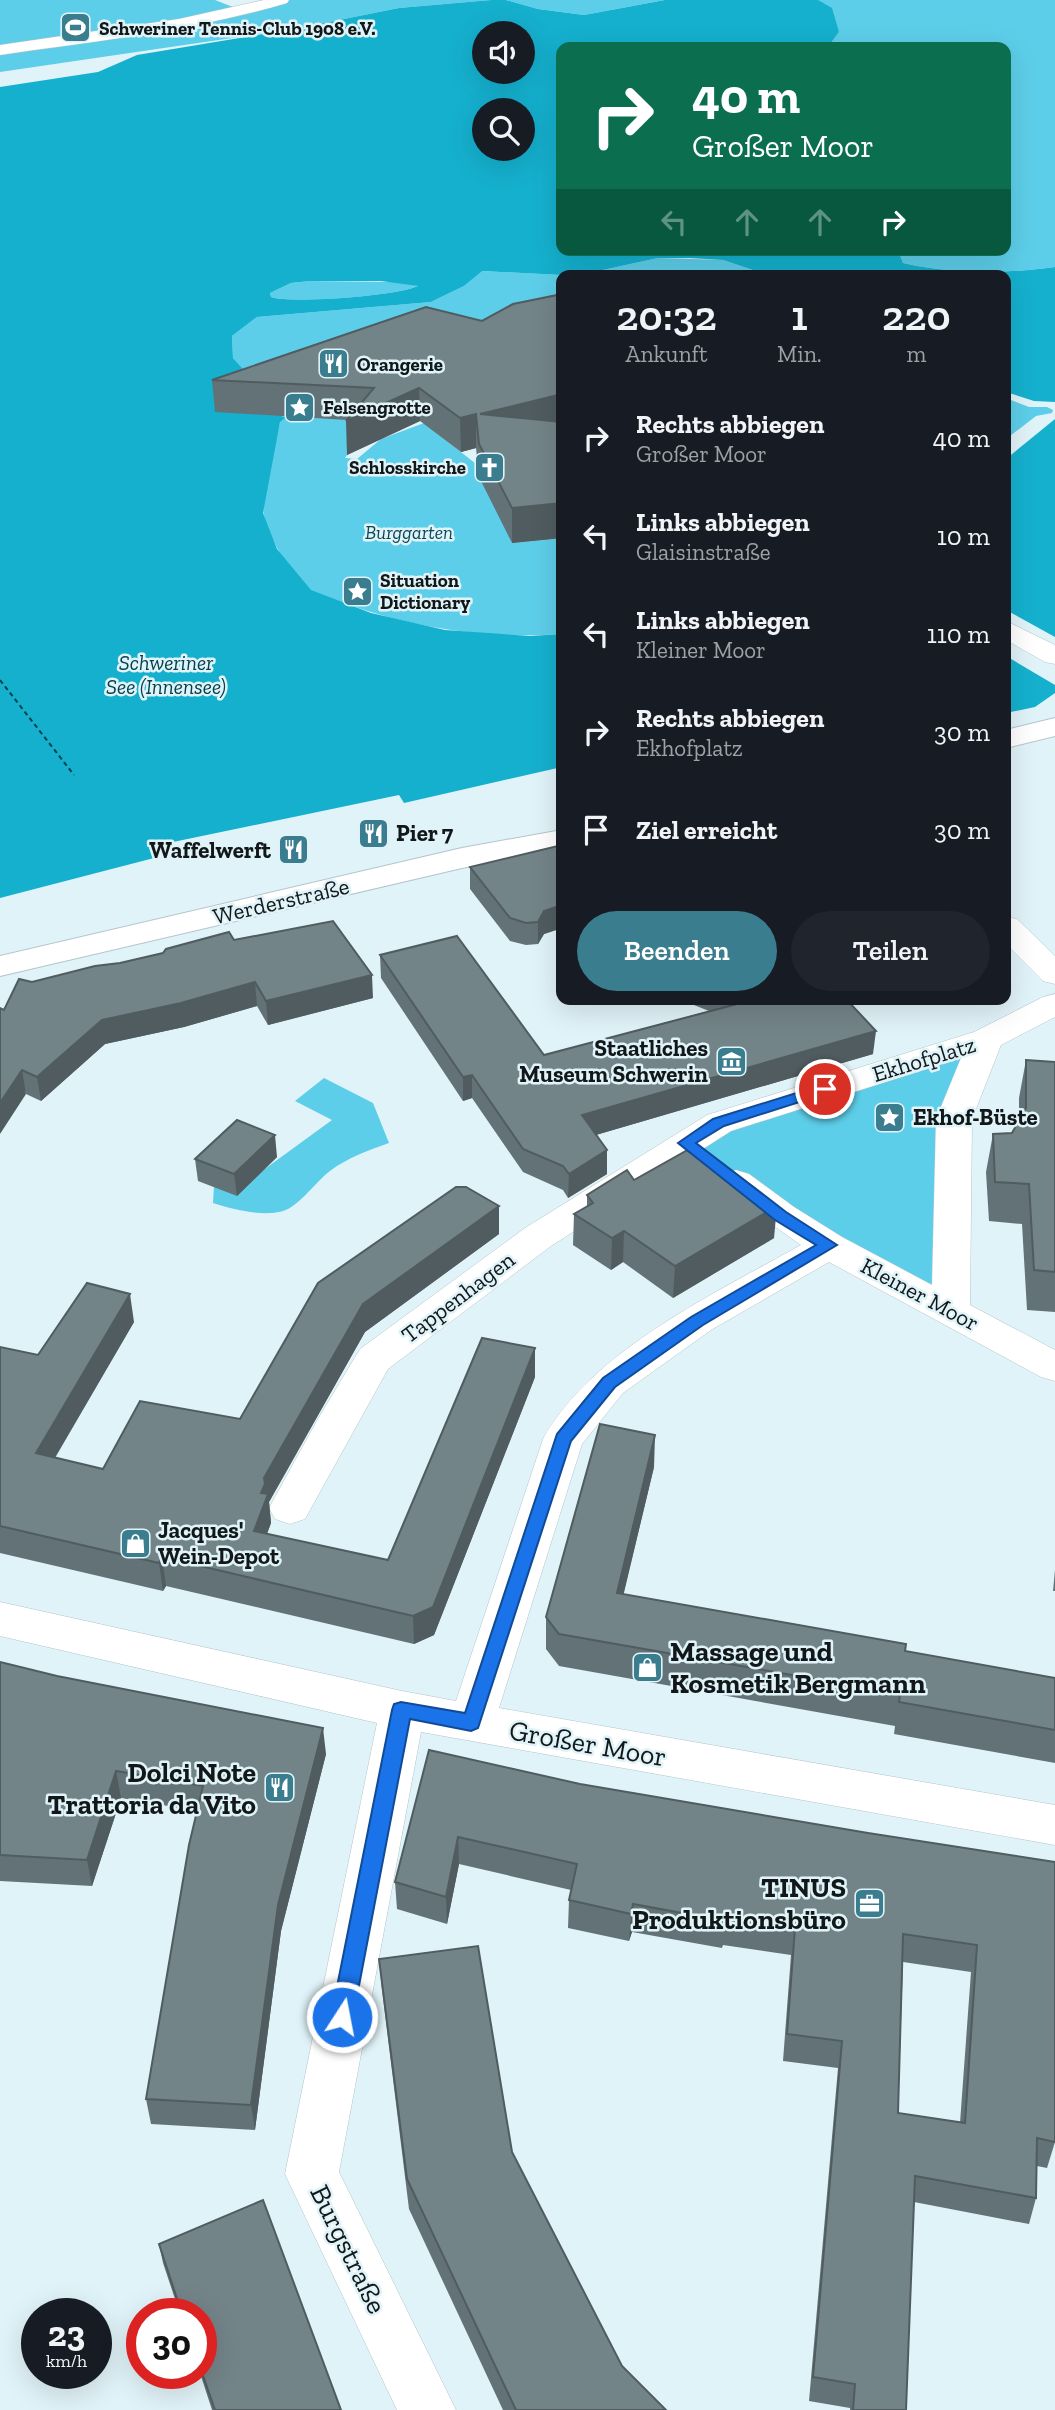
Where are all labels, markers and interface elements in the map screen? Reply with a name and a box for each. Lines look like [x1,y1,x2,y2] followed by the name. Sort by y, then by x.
[59,11,93,45] sports icon: Schweriner Tennis-Club 1908 e.V.
[99,17,376,40] place label: Schweriner Tennis-Club 1908 e.V.
[472,21,535,161] map controls
[472,21,535,84] button: sound
[692,67,800,126] text: 40 m
[577,70,668,161] icon: right
[472,98,535,161] button: search
[692,127,874,165] text: Großer Moor
[655,203,693,241] icon: left
[728,203,766,241] icon: ahead
[801,203,839,241] icon: ahead
[874,203,912,241] icon: right
[616,290,717,341] text: 20:32
[791,290,808,341] text: 1
[882,290,951,341] text: 220
[625,340,707,368] text: Ankunft
[777,340,822,368] text: Min.
[906,340,926,368] text: m
[317,347,351,381] restaurant icon: Orangerie
[357,353,443,376] place label: Orangerie
[283,390,317,424] place icon: Felsengrotte
[323,396,431,419] place label: Felsengrotte
[636,408,824,440] text: Rechts abbiegen
[577,419,615,457] icon: right
[933,422,990,454] text: 40 m
[636,440,767,468] text: Großer Moor
[472,450,506,484] church icon: Schlosskirche
[349,456,466,479] place label: Schlosskirche
[636,506,810,538] text: Links abbiegen
[577,517,615,555] icon: left
[937,520,990,552] text: 10 m
[365,521,453,544] park label: Burggarten
[636,538,770,566] text: Glaisinstraße
[380,569,470,614] place label: Situation Dictionary
[340,574,374,608] place icon: Situation Dictionary
[636,604,810,636] text: Links abbiegen
[577,615,615,653] icon: left
[927,618,990,650] text: 110 m
[636,636,766,664] text: Kleiner Moor
[106,650,226,699] water label: Schweriner See (Innensee)
[636,702,824,734] text: Rechts abbiegen
[577,713,615,751] icon: right
[934,716,990,748] text: 30 m
[636,734,743,762] text: Ekhofplatz
[577,811,615,849] icon: arrive
[636,814,777,846] text: Ziel erreicht
[934,814,990,846] text: 30 m
[356,816,390,850] restaurant icon: Pier 7
[396,819,454,847] place label: Pier 7
[277,833,311,867] restaurant icon: Waffelwerft
[149,836,272,864] place label: Waffelwerft
[210,872,352,930] street label: Werderstraße
[577,911,777,991] button: Beenden
[791,911,990,991] button: Teilen
[869,1030,979,1088] street label: Ekhofplatz
[519,1034,708,1088] place label: Staatliches Museum Schwerin
[714,1044,748,1078] museum icon: Staatliches Museum Schwerin
[795,1059,855,1119] pin
[806,1070,844,1108] icon: arrive
[873,1100,907,1134] place icon: Ekhof-Büste
[913,1103,1038,1131] place label: Ekhof-Büste
[396,1245,520,1349] street label: Tappenhagen
[856,1251,984,1337] street label: Kleiner Moor
[158,1516,280,1570] place label: Jacques' Wein-Depot
[118,1526,152,1560] shop icon: Jacques' Wein-Depot
[670,1635,926,1700] place label: Massage und Kosmetik Bergmann
[630,1650,664,1684] shop icon: Massage und Kosmetik Bergmann
[507,1713,669,1774] street label: Großer Moor
[47,1756,256,1821] place label: Dolci Note Trattoria da Vito
[262,1771,296,1805] restaurant icon: Dolci Note Trattoria da Vito
[632,1871,846,1936] place label: TINUS Produktionsbüro
[852,1886,886,1920] office icon: TINUS Produktionsbüro
[305,1980,379,2054] position arrow
[303,2179,394,2319] street label: Burgstraße
[126,2298,217,2389] speed limit sign: 30
[48,2313,85,2355] text: 23
[46,2350,87,2372] text: km/h

